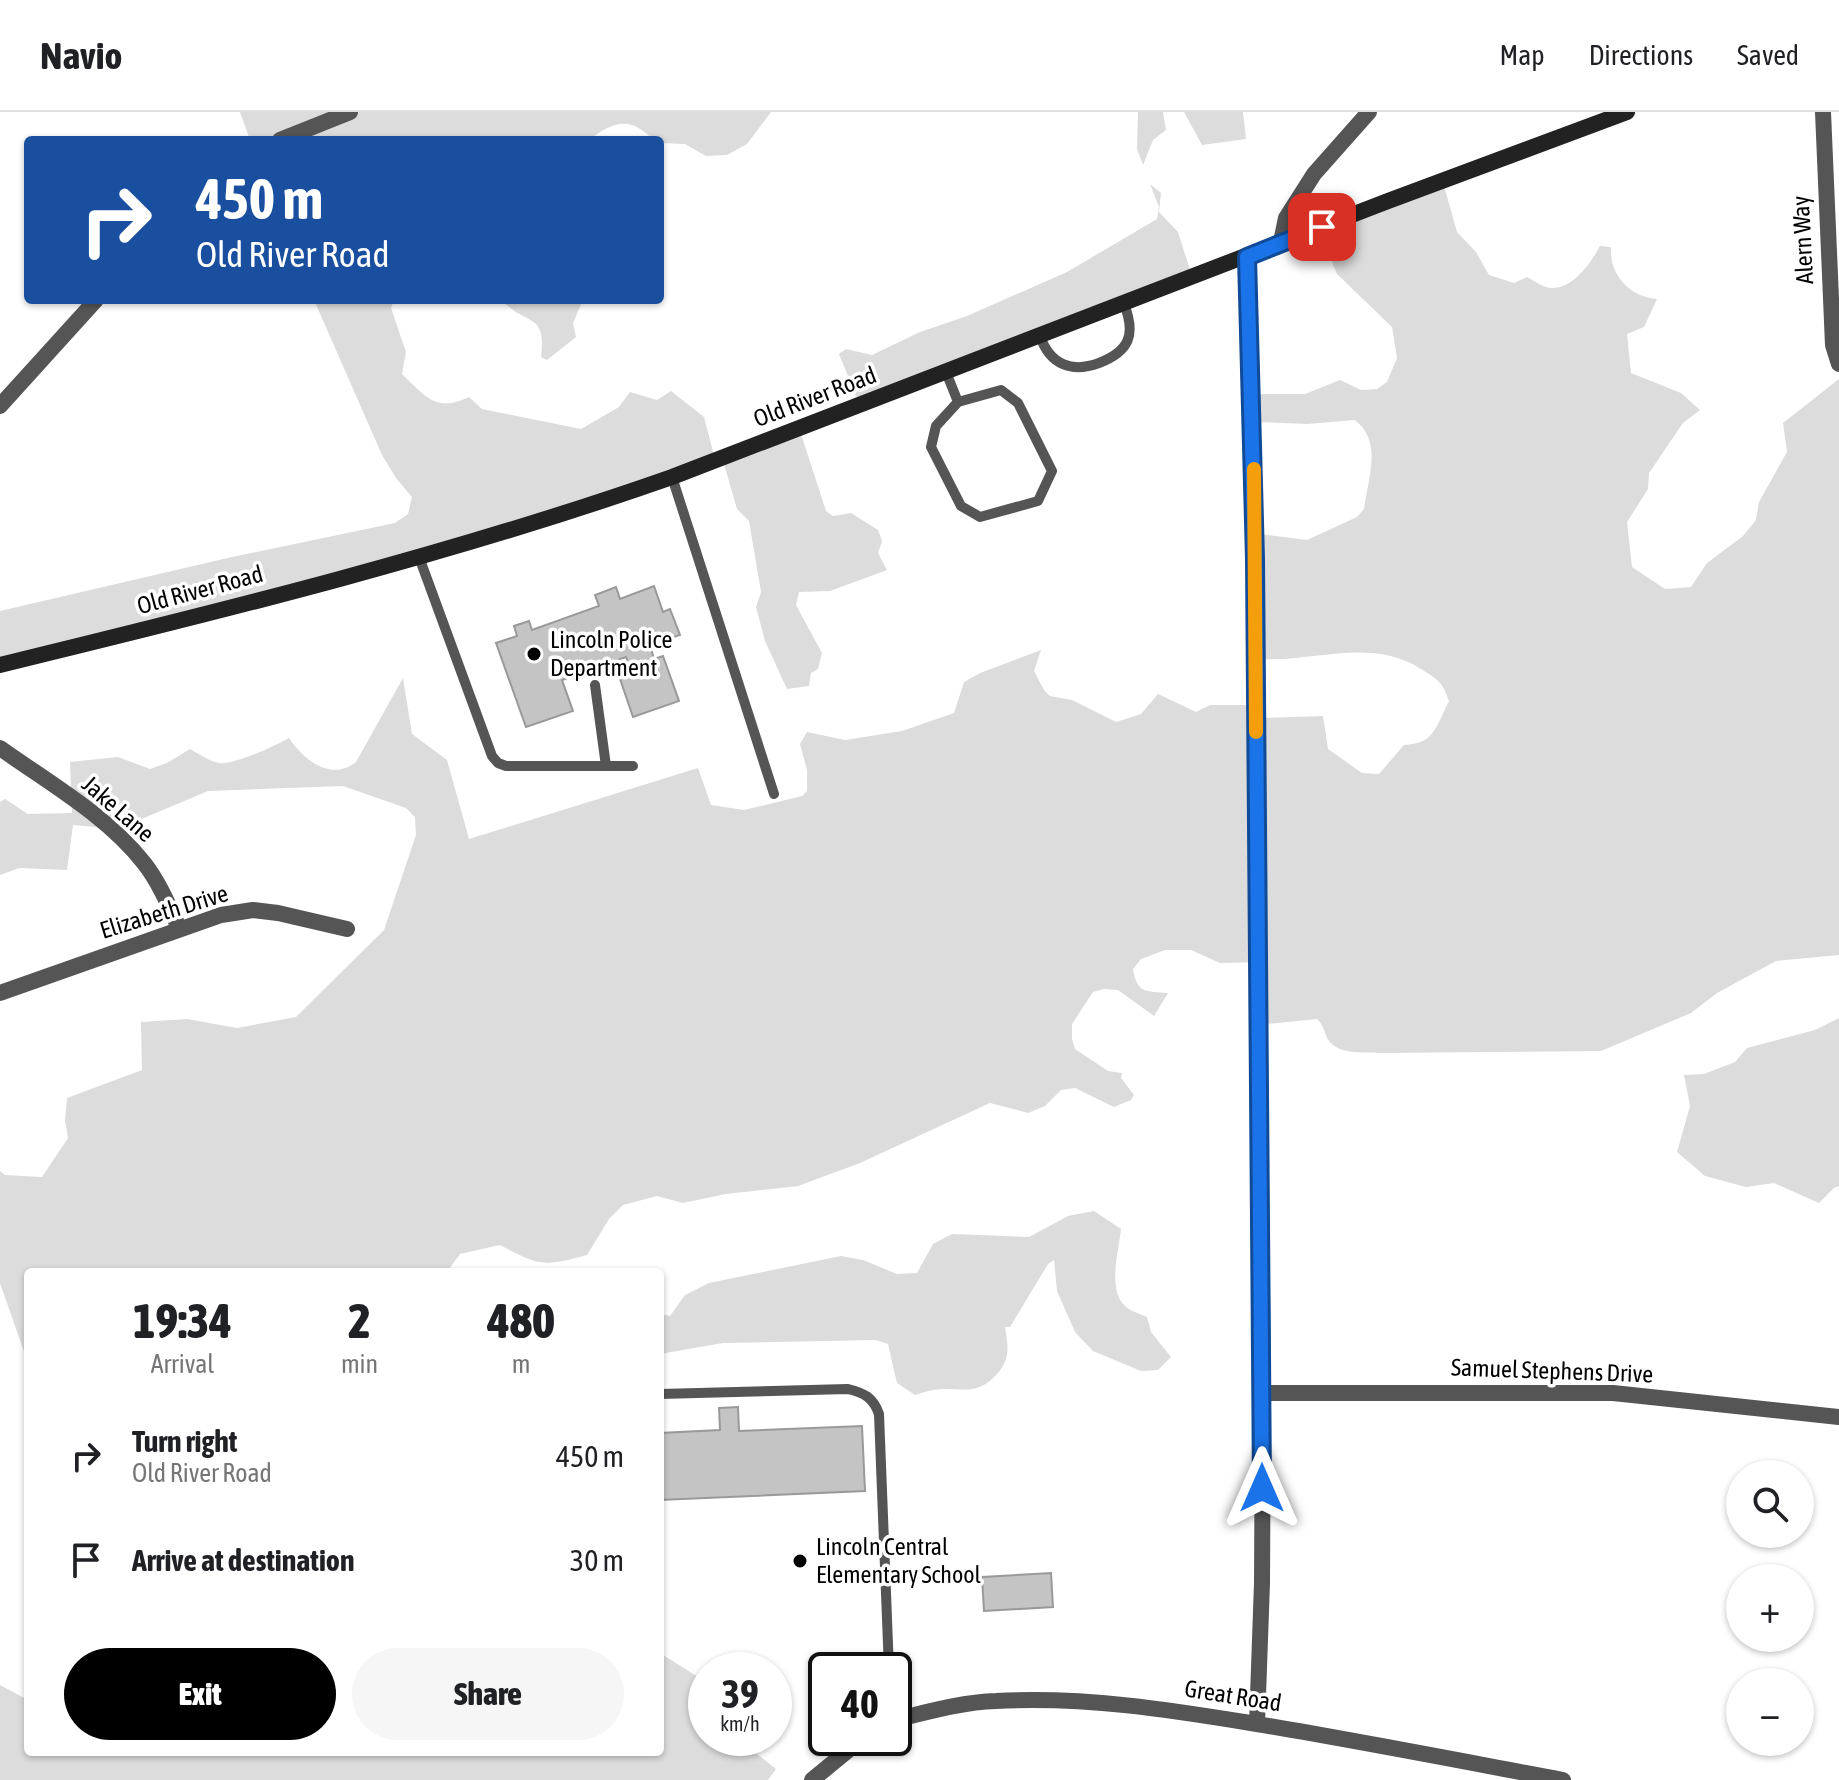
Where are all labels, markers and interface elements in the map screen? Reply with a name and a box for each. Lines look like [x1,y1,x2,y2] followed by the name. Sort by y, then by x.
[40,34,122,77] text: Navio
[1500,39,1545,71] text: Map
[1589,39,1693,71] text: Directions
[1737,39,1799,71] text: Saved
[196,167,323,231] text: 450 m
[64,168,168,272] icon: right
[1288,193,1356,261] pin
[1787,195,1818,285] street label: Alern Way
[1300,205,1344,249] icon: arrive
[196,233,390,275] text: Old River Road
[750,361,880,432] street label: Old River Road
[134,560,266,619] street label: Old River Road
[550,626,672,681] place label: Lincoln Police Department
[525,645,543,663] marker: Lincoln Police Department
[77,770,160,847] street label: Jake Lane
[96,879,231,944] street label: Elizabeth Drive
[133,1293,232,1348] text: 19:34
[348,1293,371,1348] text: 2
[487,1293,555,1348] text: 480
[151,1349,214,1379] text: Arrival
[341,1349,378,1379] text: min
[512,1349,530,1379] text: m
[1451,1353,1654,1388] street label: Samuel Stephens Drive
[132,1424,238,1458] text: Turn right
[64,1434,108,1478] icon: right
[556,1439,624,1473] text: 450 m
[1220,1446,1304,1530] position arrow
[132,1458,272,1488] text: Old River Road
[1726,1460,1814,1756] map controls
[1726,1460,1814,1548] button: search
[816,1533,982,1588] place label: Lincoln Central Elementary School
[64,1538,108,1582] icon: arrive
[132,1543,354,1577] text: Arrive at destination
[570,1543,624,1577] text: 30 m
[791,1552,809,1570] marker: Lincoln Central Elementary School
[1726,1564,1814,1652] button: +
[64,1648,336,1740] button: Exit
[352,1648,624,1740] button: Share
[808,1652,912,1756] speed limit sign: 40
[1726,1668,1814,1756] button: −
[721,1671,759,1716] text: 39
[1183,1675,1284,1716] street label: Great Road
[720,1712,760,1735] text: km/h

